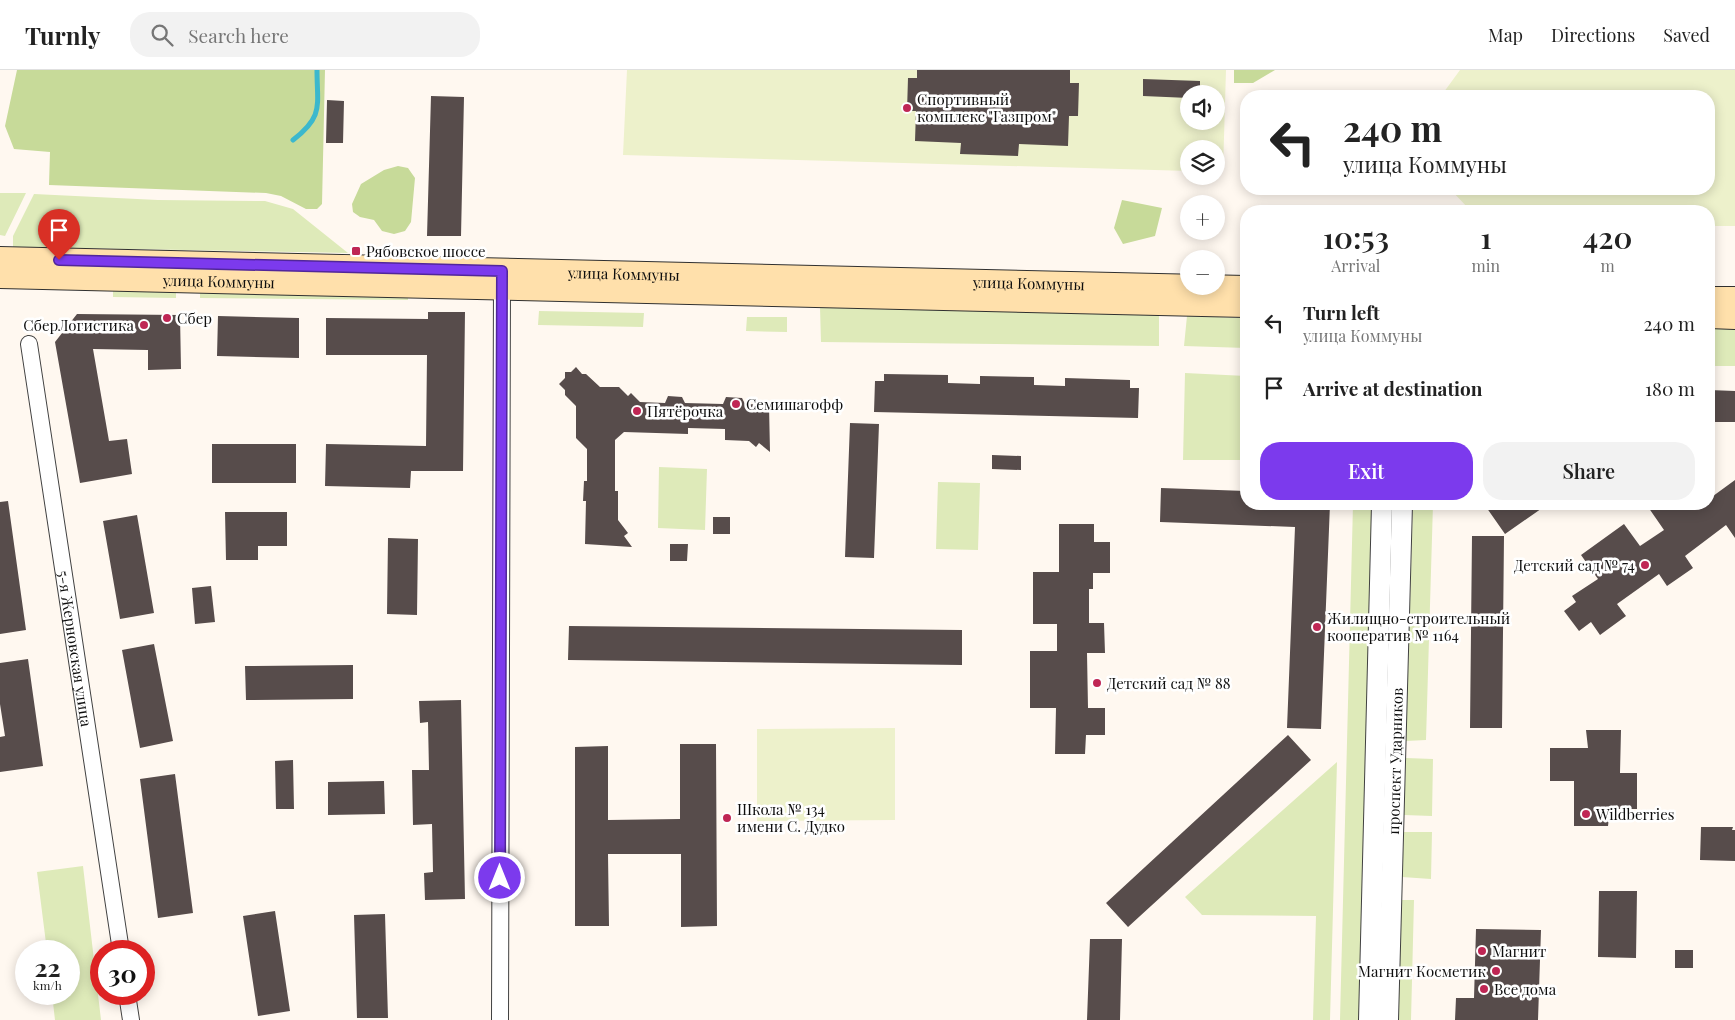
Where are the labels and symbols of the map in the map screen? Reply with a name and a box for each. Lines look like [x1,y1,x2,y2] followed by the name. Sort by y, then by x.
[917,89,1056,126] place label: Cпортивный комплекс "Газпром"
[901,102,913,114] marker: Cпортивный комплекс "Газпром"
[38,209,80,260] pin
[366,241,486,261] place label: Рябовское шоссе
[350,245,362,257] marker: Рябовское шоссе
[567,262,680,285] street label: улица Коммуны
[162,270,275,292] street label: улица Коммуны
[972,272,1085,294] street label: улица Коммуны
[177,308,212,328] place label: Сбер
[161,312,173,324] marker: Сбер
[23,315,135,335] place label: СберЛогистика
[138,319,150,331] marker: СберЛогистика
[746,394,843,414] place label: Семишагофф
[730,398,742,410] marker: Семишагофф
[647,401,724,421] place label: Пятёрочка
[631,405,643,417] marker: Пятёрочка
[1514,555,1635,575] place label: Детский сад № 74
[1639,559,1651,571] marker: Детский сад № 74
[53,569,97,728] street label: 5-я Жерновская улица
[1327,608,1510,645] place label: Жилищно-строительный кооператив № 1164
[1311,621,1323,633] marker: Жилищно-строительный кооператив № 1164
[1107,673,1231,693] place label: Детский сад № 88
[1091,677,1103,689] marker: Детский сад № 88
[1383,687,1407,835] street label: проспект Ударников
[737,799,845,836] place label: Школа № 134 имени С. Дудко
[1595,804,1675,824] place label: Wildberries
[1580,808,1592,820] marker: Wildberries
[721,812,733,824] marker: Школа № 134 имени С. Дудко
[473,851,525,903] position arrow
[90,940,155,1005] speed limit sign: 30
[1492,941,1546,961] place label: Магнит
[1476,945,1488,957] marker: Магнит
[1358,961,1486,981] place label: Магнит Косметик
[1490,965,1502,977] marker: Магнит Косметик
[1494,979,1557,999] place label: Все дома
[1478,983,1490,995] marker: Все дома

